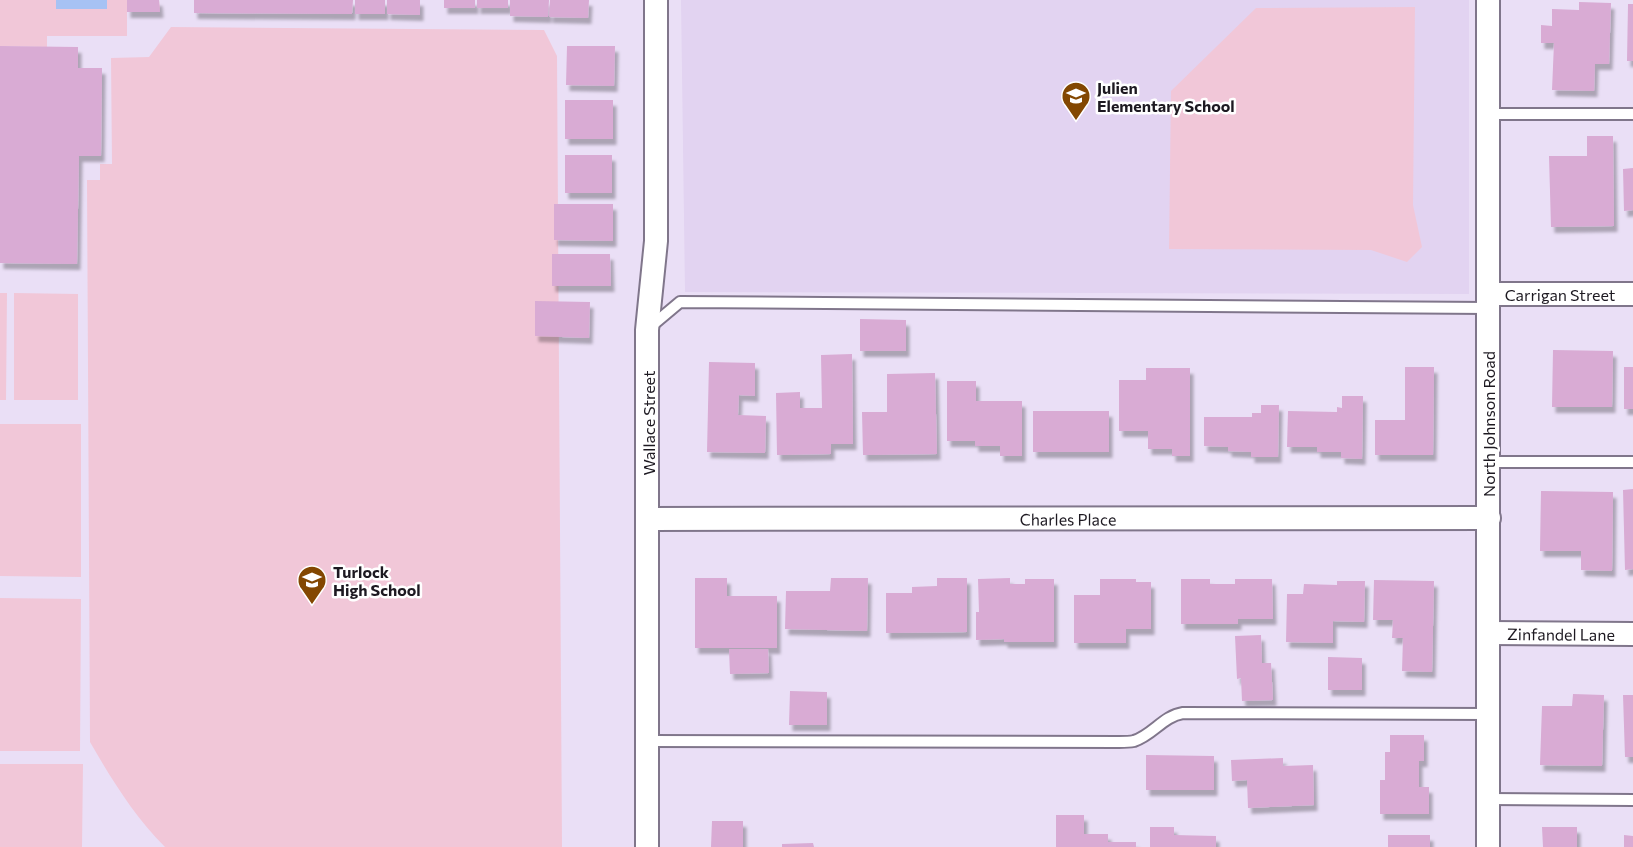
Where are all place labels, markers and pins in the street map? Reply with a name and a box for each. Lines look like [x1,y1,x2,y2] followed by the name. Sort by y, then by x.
[1097,78,1235,115] place label: Julien Elementary School
[1060,80,1092,122] school or university icon: Julien Elementary School
[333,562,421,599] place label: Turlock High School
[296,564,328,606] school or university icon: Turlock High School

